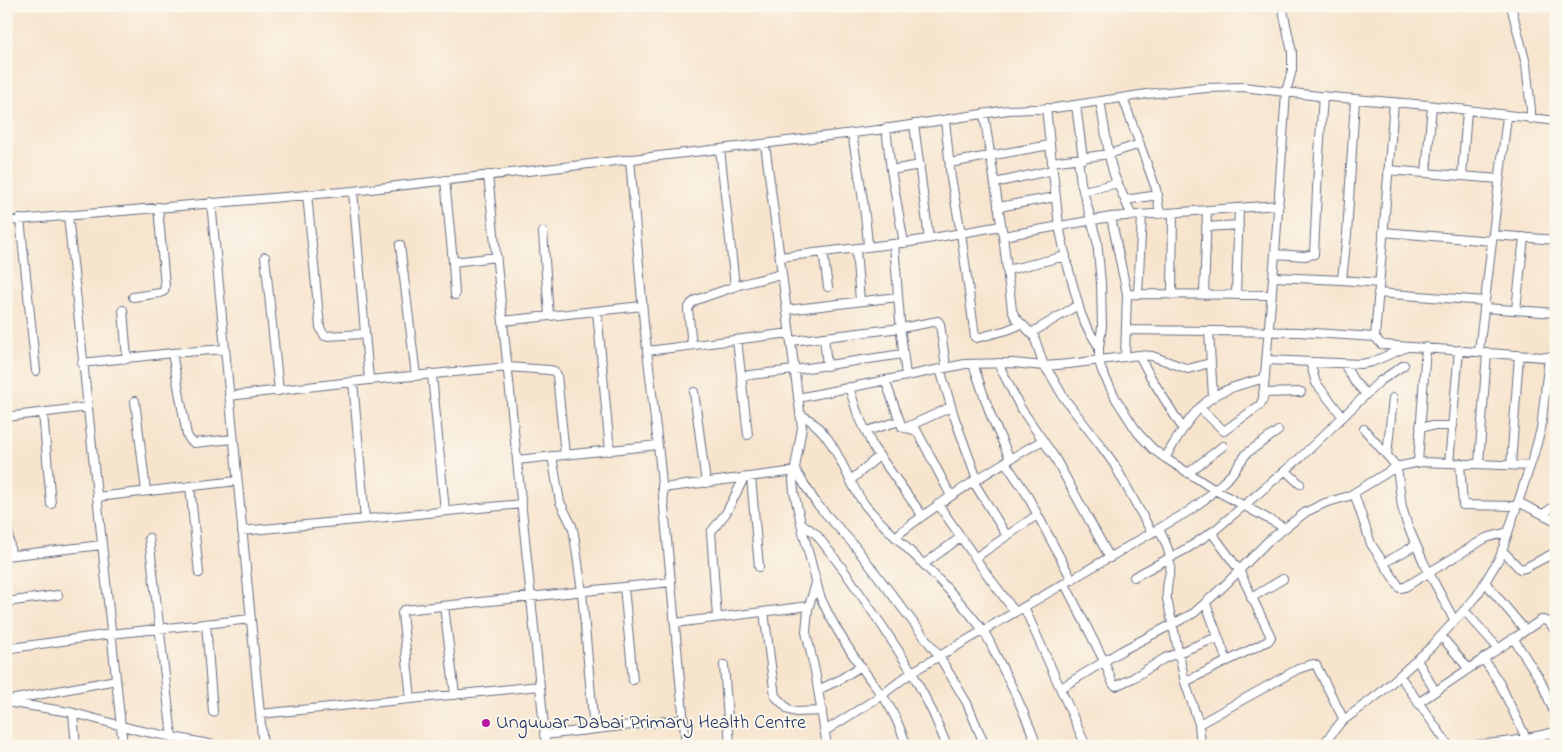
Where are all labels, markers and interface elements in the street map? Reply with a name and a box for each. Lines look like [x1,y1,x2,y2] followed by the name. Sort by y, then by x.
[496,709,806,739] place label: Unguwar Dabai Primary Health Centre
[480,717,492,729] marker: Unguwar Dabai Primary Health Centre

